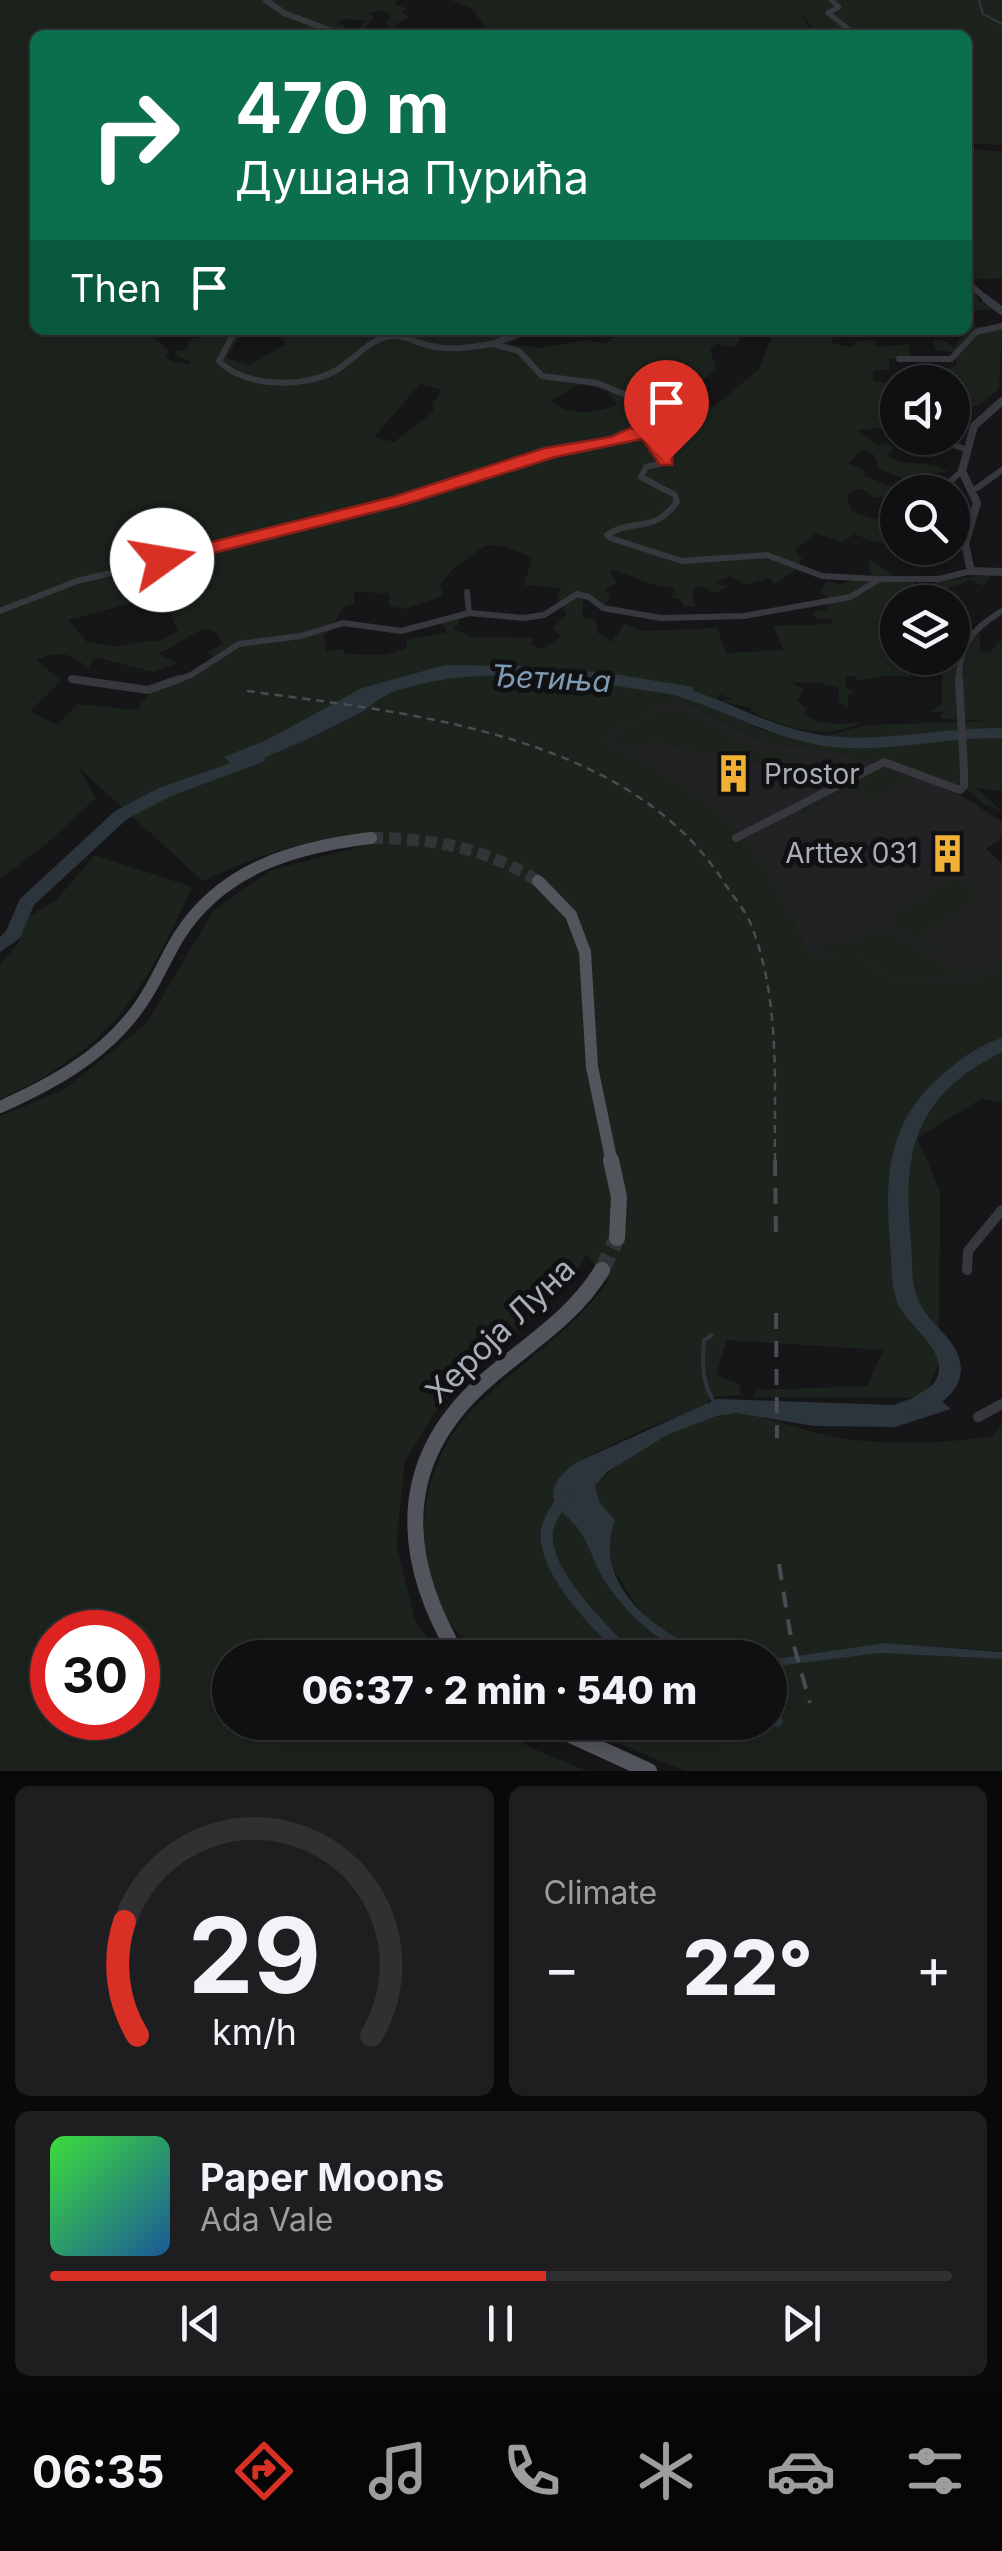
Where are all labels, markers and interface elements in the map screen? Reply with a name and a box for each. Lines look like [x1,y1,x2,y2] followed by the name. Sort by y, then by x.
[235,65,450,150] text: 470 m
[70,70,200,200] icon: right
[235,150,589,205] text: Душана Пурића
[182,260,237,315] icon: arrive
[70,265,162,311] text: Then
[624,360,709,463] pin
[880,365,970,675] map controls
[880,365,970,455] button: sound
[639,375,694,430] icon: arrive
[880,475,970,565] button: search
[110,508,214,612] position arrow
[880,585,970,675] button: layers
[490,657,612,699] water label: Ђетиња
[713,753,755,795] building icon: Prostor
[764,757,860,791] place label: Prostor
[927,832,969,874] building icon: Arttex 031
[785,836,918,870] place label: Arttex 031
[417,1249,583,1411] street label: Хероја Луна
[30,1610,160,1740] speed limit sign: 30
[302,1667,697,1713] text: 06:37 · 2 min · 540 m
[544,1873,657,1912] text: Climate
[188,1892,321,2018] text: 29
[683,1922,813,2013] text: 22°
[544,1935,580,2001] text: −
[916,1935,952,2001] text: +
[212,2010,297,2054] text: km/h
[200,2154,444,2200] text: Paper Moons
[200,2200,333,2239] text: Ada Vale
[173,2296,228,2351] icon: previous
[473,2296,528,2351] icon: pause
[774,2296,829,2351] icon: next
[229,2436,299,2506] icon: directions
[363,2436,433,2506] icon: music
[497,2436,567,2506] icon: phone
[631,2436,701,2506] icon: climate
[766,2436,836,2506] icon: car
[900,2436,970,2506] icon: filters
[32,2444,165,2499] text: 06:35

